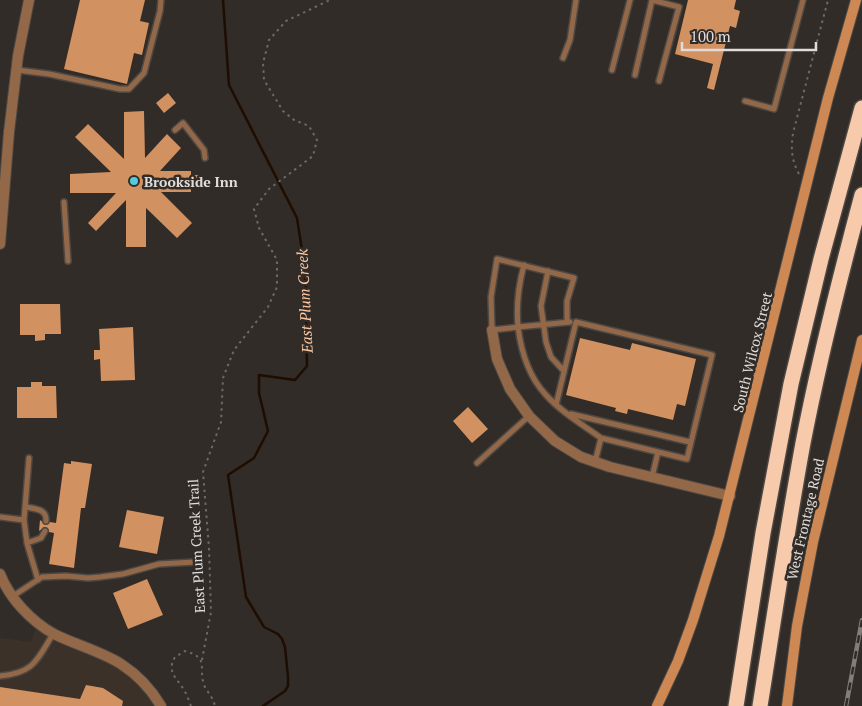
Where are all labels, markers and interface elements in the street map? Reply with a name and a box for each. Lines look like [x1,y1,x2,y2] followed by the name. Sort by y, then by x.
[682,20,816,52] scale bar
[690,26,731,46] text: 100 m
[144,172,238,191] place label: Brookside Inn
[128,175,140,187] marker: Brookside Inn
[291,248,317,355] water label: East Plum Creek
[728,289,776,414] street label: South Wilcox Street
[782,456,828,582] street label: West Frontage Road
[183,479,209,613] street label: East Plum Creek Trail

